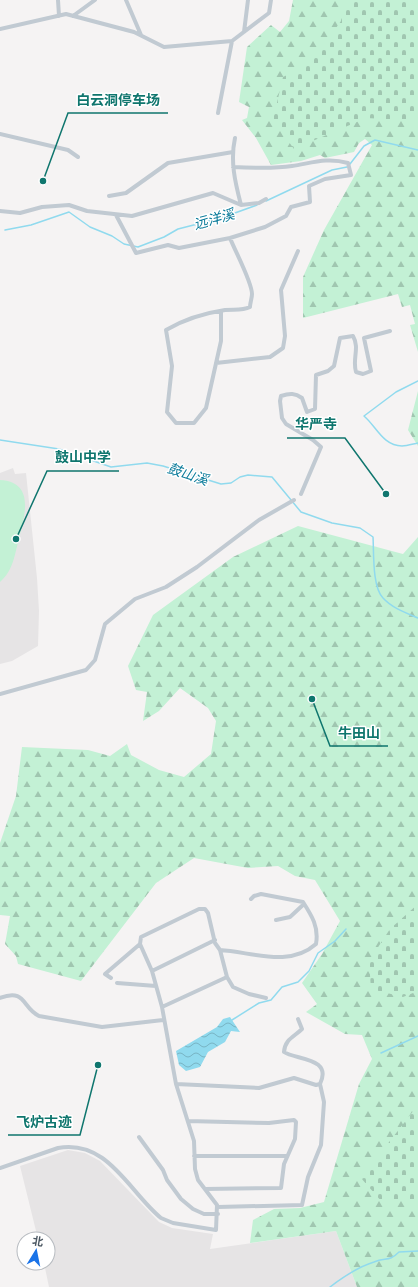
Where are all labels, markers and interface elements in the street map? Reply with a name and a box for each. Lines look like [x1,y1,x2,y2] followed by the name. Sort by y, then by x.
[68,87,168,113] callout: 白云洞停车场
[76,91,160,109] text: 白云洞停车场
[191,204,239,233] water label: 远洋溪
[287,412,345,438] callout: 华严寺
[295,415,337,433] text: 华严寺
[47,445,119,471] callout: 鼓山中学
[55,448,111,466] text: 鼓山中学
[165,459,213,490] water label: 鼓山溪
[330,720,388,746] callout: 牛田山
[338,724,380,742] text: 牛田山
[8,1109,80,1135] callout: 飞炉古迹
[16,1113,72,1131] text: 飞炉古迹
[16,1231,56,1271] north arrow
[31,1233,44,1249] text: 北

